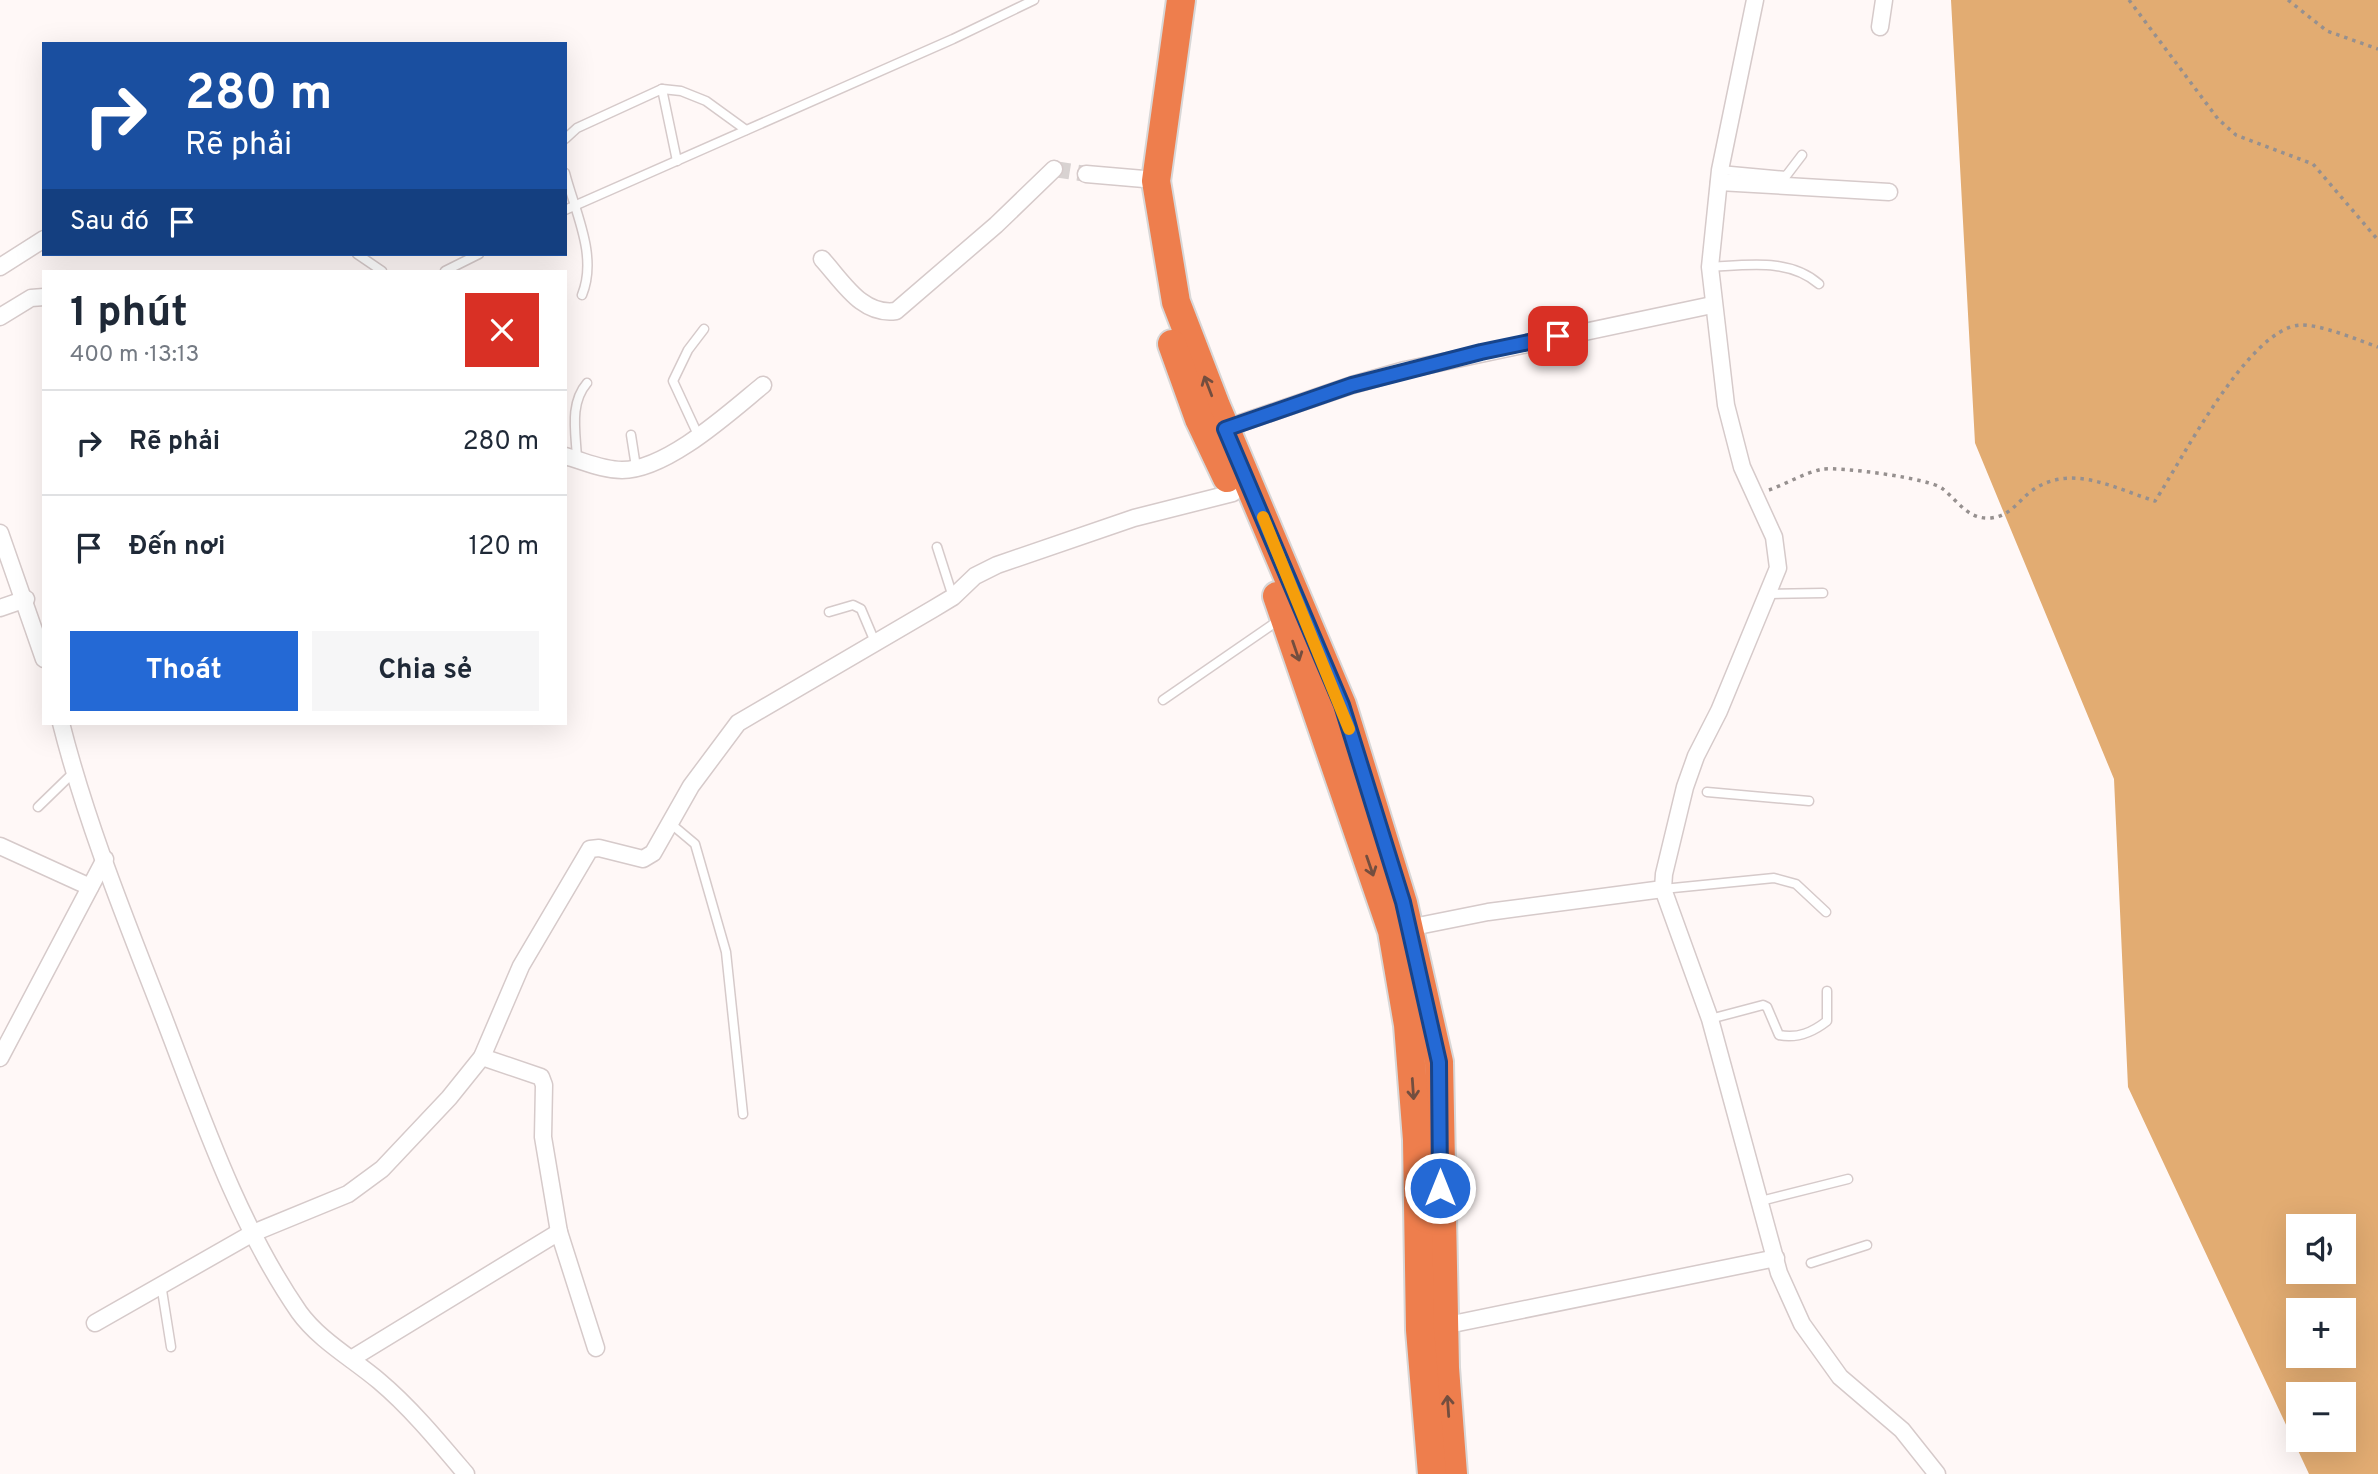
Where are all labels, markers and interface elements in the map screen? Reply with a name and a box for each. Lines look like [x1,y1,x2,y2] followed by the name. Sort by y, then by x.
[185,65,332,127] text: 280 m
[70,70,161,161] icon: right
[185,126,292,166] text: Rẽ phải
[163,203,201,241] icon: arrive
[70,206,149,239] text: Sau đó
[70,288,188,341] text: 1 phút
[465,293,539,367] button: close
[1528,306,1588,366] pin
[1539,317,1577,355] icon: arrive
[70,341,199,370] text: 400 m · 13:13
[1200,375,1213,397] one-way arrow
[70,424,108,462] icon: right
[129,426,220,459] text: Rẽ phải
[463,426,539,459] text: 280 m
[70,529,108,567] icon: arrive
[129,531,225,564] text: Đến nơi
[469,531,539,564] text: 120 m
[70,631,298,711] button: Thoát
[312,631,539,711] button: Chia sẻ
[1291,640,1303,662] one-way arrow
[1365,855,1377,877] one-way arrow
[1407,1077,1420,1099] one-way arrow
[1403,1151,1477,1225] position arrow
[2286,1214,2356,1452] map controls
[2286,1214,2356,1284] button: sound
[2286,1298,2356,1368] button: +
[2286,1382,2356,1452] button: −
[1441,1395,1454,1418] one-way arrow

